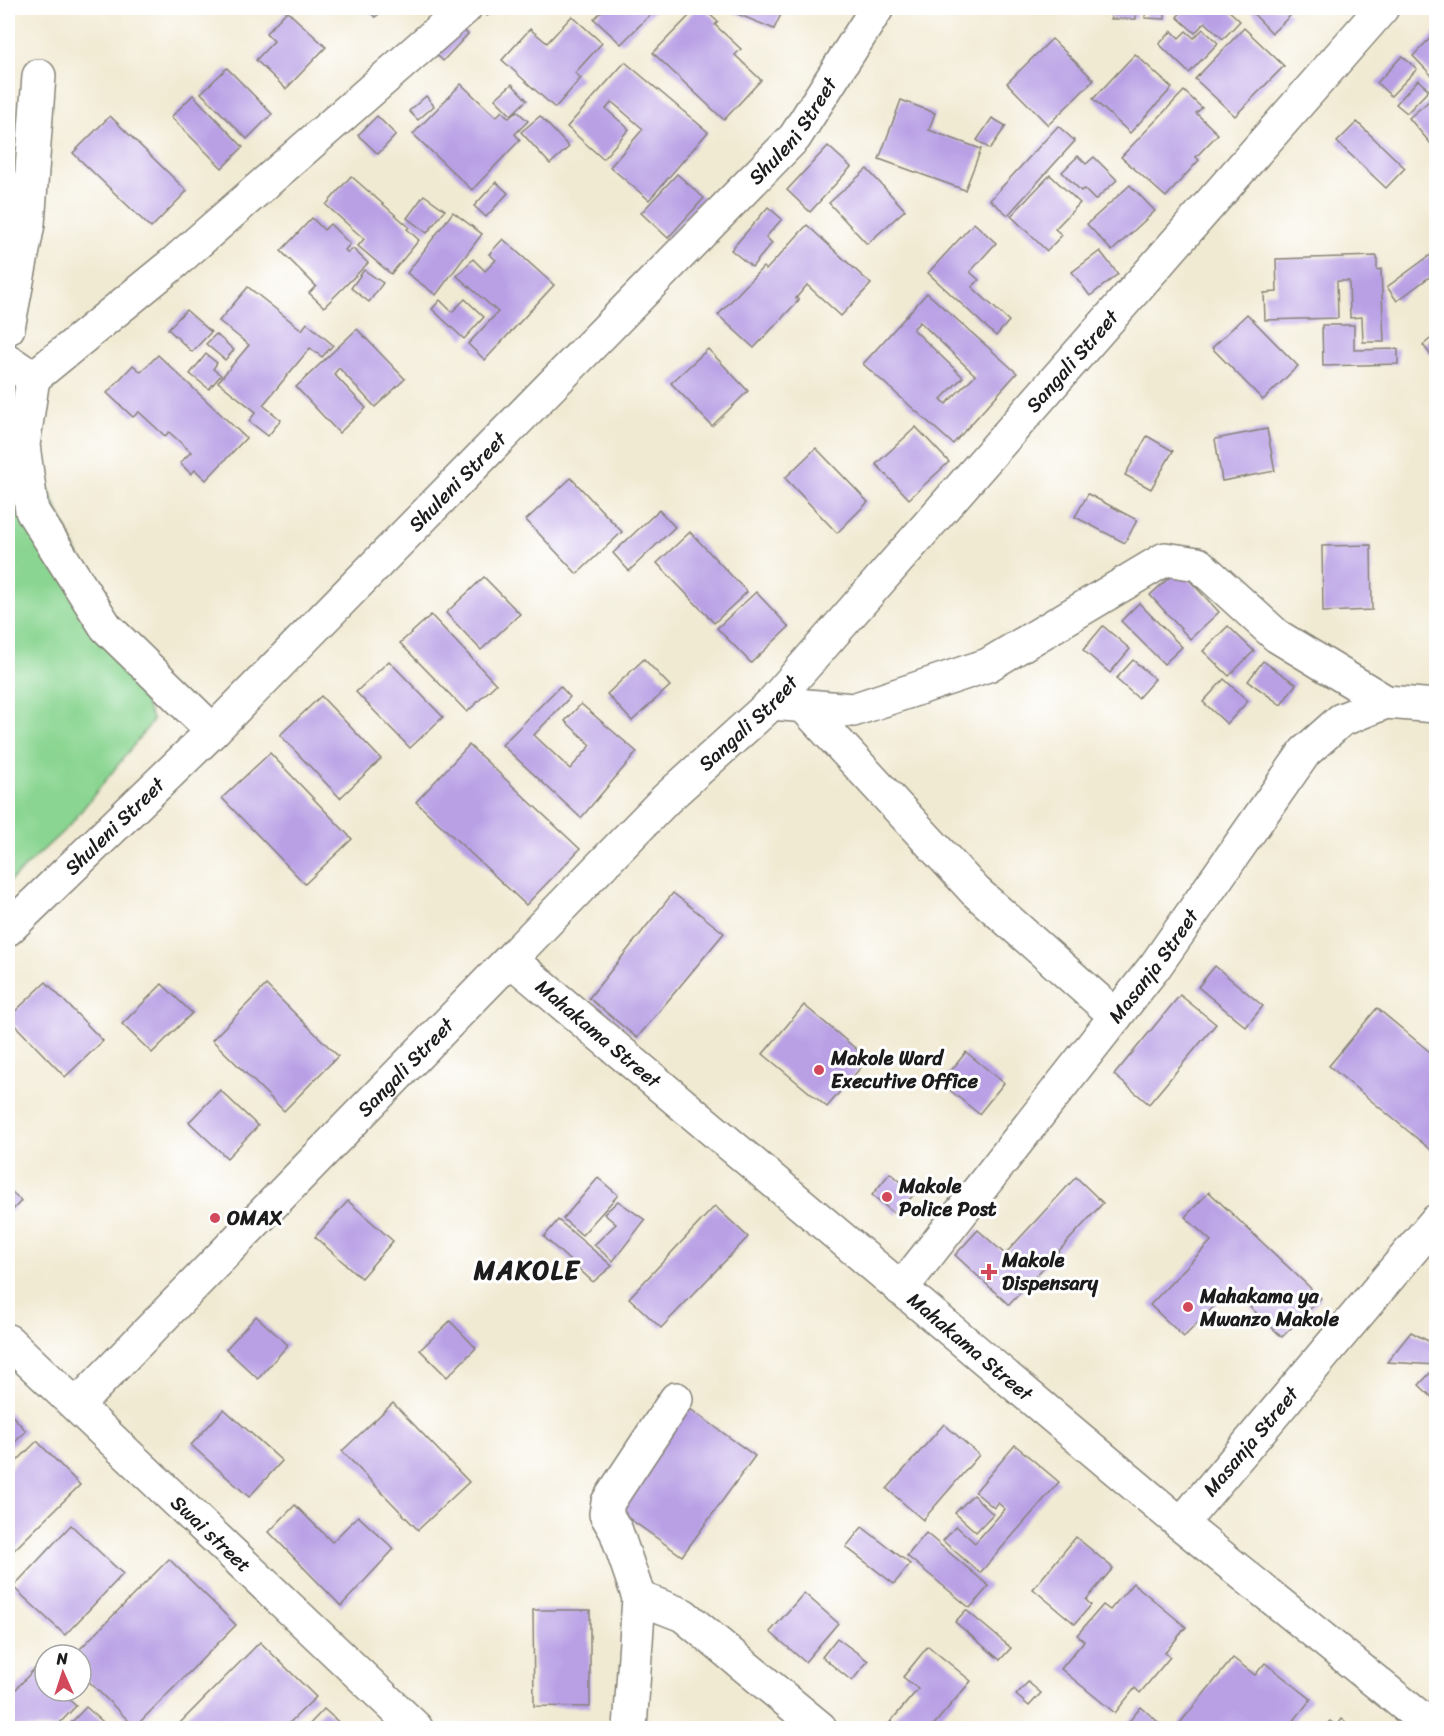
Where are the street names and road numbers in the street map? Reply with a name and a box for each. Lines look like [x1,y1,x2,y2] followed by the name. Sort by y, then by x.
[740,70,847,193] street label: Shuleni Street
[1017,301,1128,421] street label: Sangali Street
[400,423,516,541] street label: Shuleni Street
[690,666,808,780] street label: Sangali Street
[56,768,174,884] street label: Shuleni Street
[1099,901,1209,1031] street label: Masanja Street
[527,970,669,1098] street label: Mahakama Street
[348,1009,463,1126] street label: Sangali Street
[899,1283,1041,1411] street label: Mahakama Street
[1194,1378,1309,1505] street label: Masanja Street
[162,1486,260,1582] street label: Swai street

